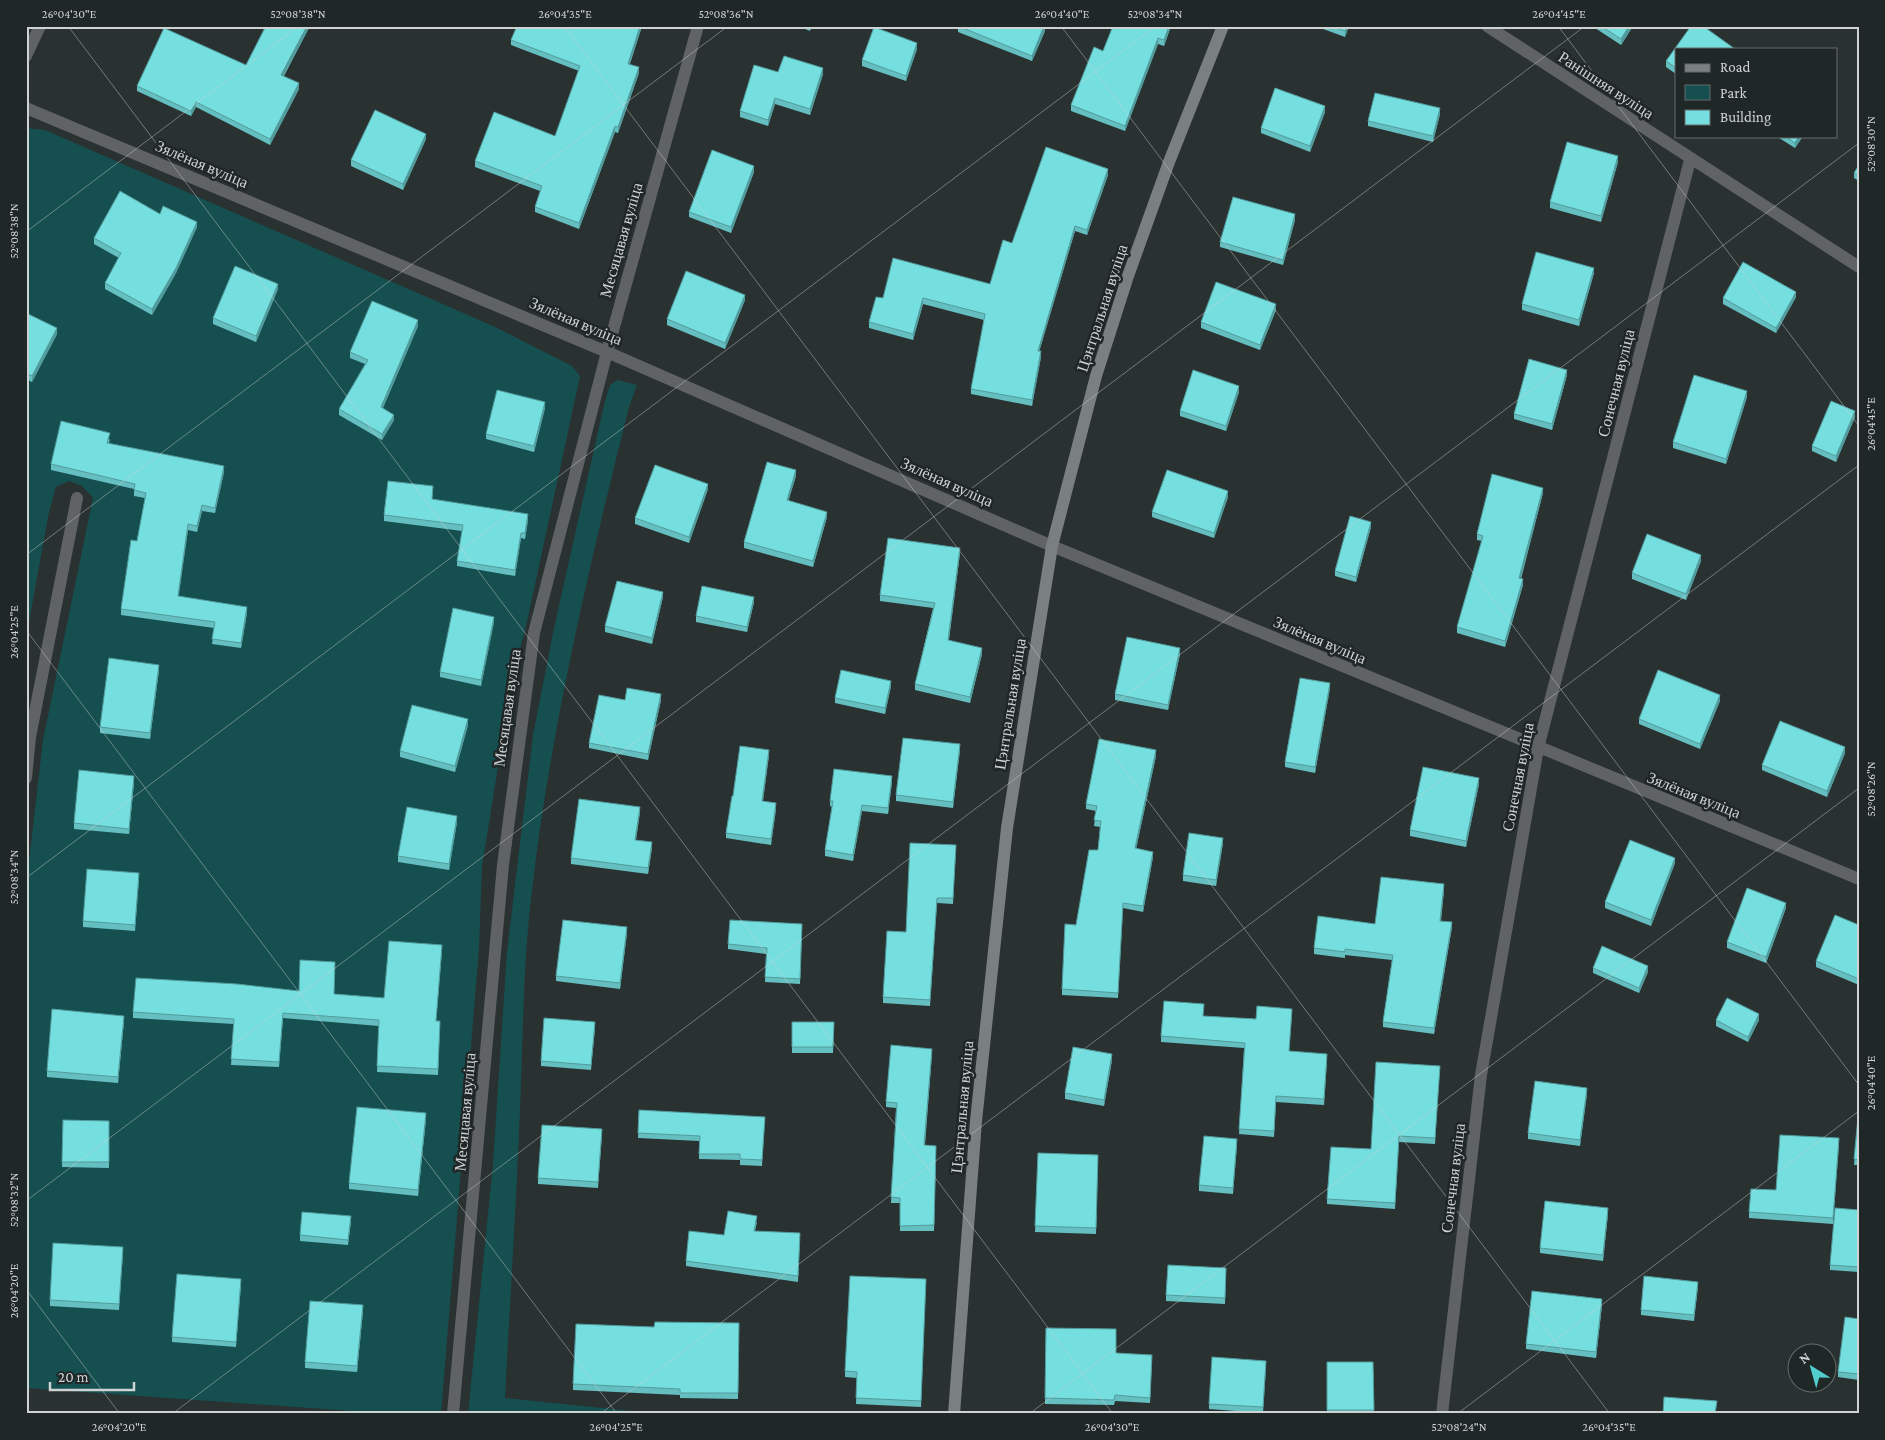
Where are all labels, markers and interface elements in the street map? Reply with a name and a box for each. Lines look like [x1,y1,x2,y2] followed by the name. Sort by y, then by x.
[42,7,97,21] text: 26°04'30"E
[270,7,326,21] text: 52°08'38"N
[538,7,592,21] text: 26°04'35"E
[698,7,754,21] text: 52°08'36"N
[1035,7,1090,21] text: 26°04'40"E
[1128,7,1183,21] text: 52°08'34"N
[1532,7,1586,21] text: 26°04'45"E
[1555,48,1657,123] street label: Ранішняя вуліца
[1675,48,1838,138] legend
[1720,59,1751,75] text: Road
[1720,85,1747,101] text: Park
[1720,109,1771,126] text: Building
[1864,116,1878,172] text: 52°08'30"N
[153,137,251,192] street label: Зялёная вуліца
[596,181,647,300] street label: Месяцавая вуліца
[7,203,21,259] text: 52°08'38"N
[1073,242,1132,374] street label: Цэнтральная вуліца
[527,294,625,349] street label: Зялёная вуліца
[1594,327,1639,439] street label: Сонечная вуліца
[1864,397,1878,451] text: 26°04'45"E
[898,454,996,511] street label: Зялёная вуліца
[7,605,21,659] text: 26°04'25"E
[1271,613,1369,668] street label: Зялёная вуліца
[991,637,1030,771] street label: Цэнтральная вуліца
[490,648,525,768] street label: Месяцавая вуліца
[1499,721,1538,833] street label: Сонечная вуліца
[1864,761,1878,817] text: 52°08'26"N
[1645,769,1743,822] street label: Зялёная вуліца
[7,849,21,904] text: 52°08'34"N
[948,1040,977,1174] street label: Цэнтральная вуліца
[451,1052,480,1172] street label: Месяцавая вуліца
[1864,1055,1878,1110] text: 26°04'40"E
[1438,1122,1469,1234] street label: Сонечная вуліца
[7,1173,21,1227] text: 52°08'32"N
[7,1263,21,1318] text: 26°04'20"E
[1788,1342,1838,1392] north arrow
[1796,1348,1813,1367] text: N
[50,1360,134,1392] scale bar
[58,1369,89,1385] text: 20 m
[92,1420,147,1434] text: 26°04'20"E
[589,1420,643,1434] text: 26°04'25"E
[1085,1420,1140,1434] text: 26°04'30"E
[1431,1420,1487,1434] text: 52°08'24"N
[1582,1420,1636,1434] text: 26°04'35"E

